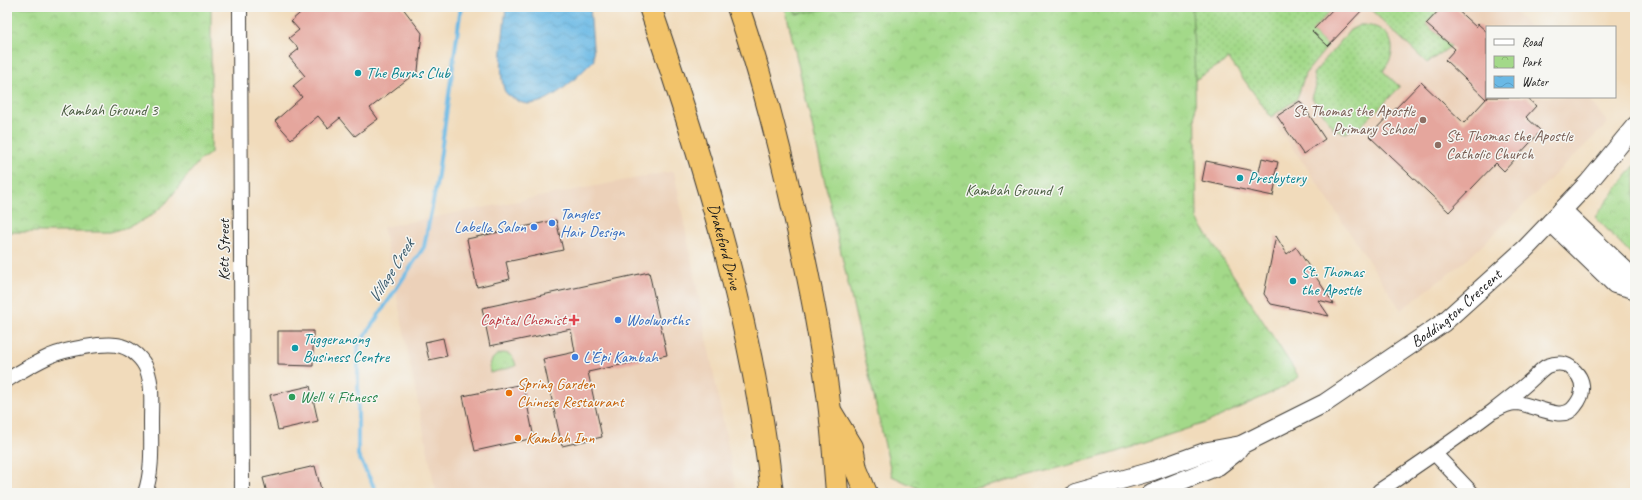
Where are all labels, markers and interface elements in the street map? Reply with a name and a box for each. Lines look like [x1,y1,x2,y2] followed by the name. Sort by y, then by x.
[1486,26,1616,98] legend
[1522,34,1544,50] text: Road
[1522,54,1543,70] text: Park
[366,63,451,83] place label: The Burns Club
[353,68,363,78] marker: The Burns Club
[1522,74,1550,90] text: Water
[60,100,160,120] park label: Kambah Ground 3
[1293,101,1418,139] place label: St Thomas the Apostle Primary School
[1418,115,1428,125] marker: St Thomas the Apostle Primary School
[1446,126,1575,164] place label: St. Thomas the Apostle Catholic Church
[1433,140,1443,150] marker: St. Thomas the Apostle Catholic Church
[1248,168,1308,188] place label: Presbytery
[1235,173,1245,183] marker: Presbytery
[965,180,1064,200] park label: Kambah Ground 1
[703,201,745,293] street label: Drakeford Drive
[560,204,625,242] place label: Tangles Hair Design
[454,217,527,237] place label: Labella Salon
[214,218,234,281] street label: Kett Street
[547,218,557,228] marker: Tangles Hair Design
[529,222,539,232] marker: Labella Salon
[363,233,420,307] water label: Village Creek
[1301,262,1365,300] place label: St. Thomas the Apostle
[1407,264,1507,352] street label: Boddington Crescent
[1288,276,1298,286] marker: St. Thomas the Apostle
[480,310,568,330] place label: Capital Chemist
[626,310,691,330] place label: Woolworths
[569,315,579,325] marker: Capital Chemist
[613,315,623,325] marker: Woolworths
[303,329,391,367] place label: Tuggeranong Business Centre
[290,343,300,353] marker: Tuggeranong Business Centre
[583,347,660,367] place label: L’Épi Kambah
[570,352,580,362] marker: L’Épi Kambah
[517,374,626,412] place label: Spring Garden Chinese Restaurant
[300,387,378,407] place label: Well 4 Fitness
[504,388,514,398] marker: Spring Garden Chinese Restaurant
[287,392,297,402] marker: Well 4 Fitness
[526,428,595,448] place label: Kambah Inn
[513,433,523,443] marker: Kambah Inn

